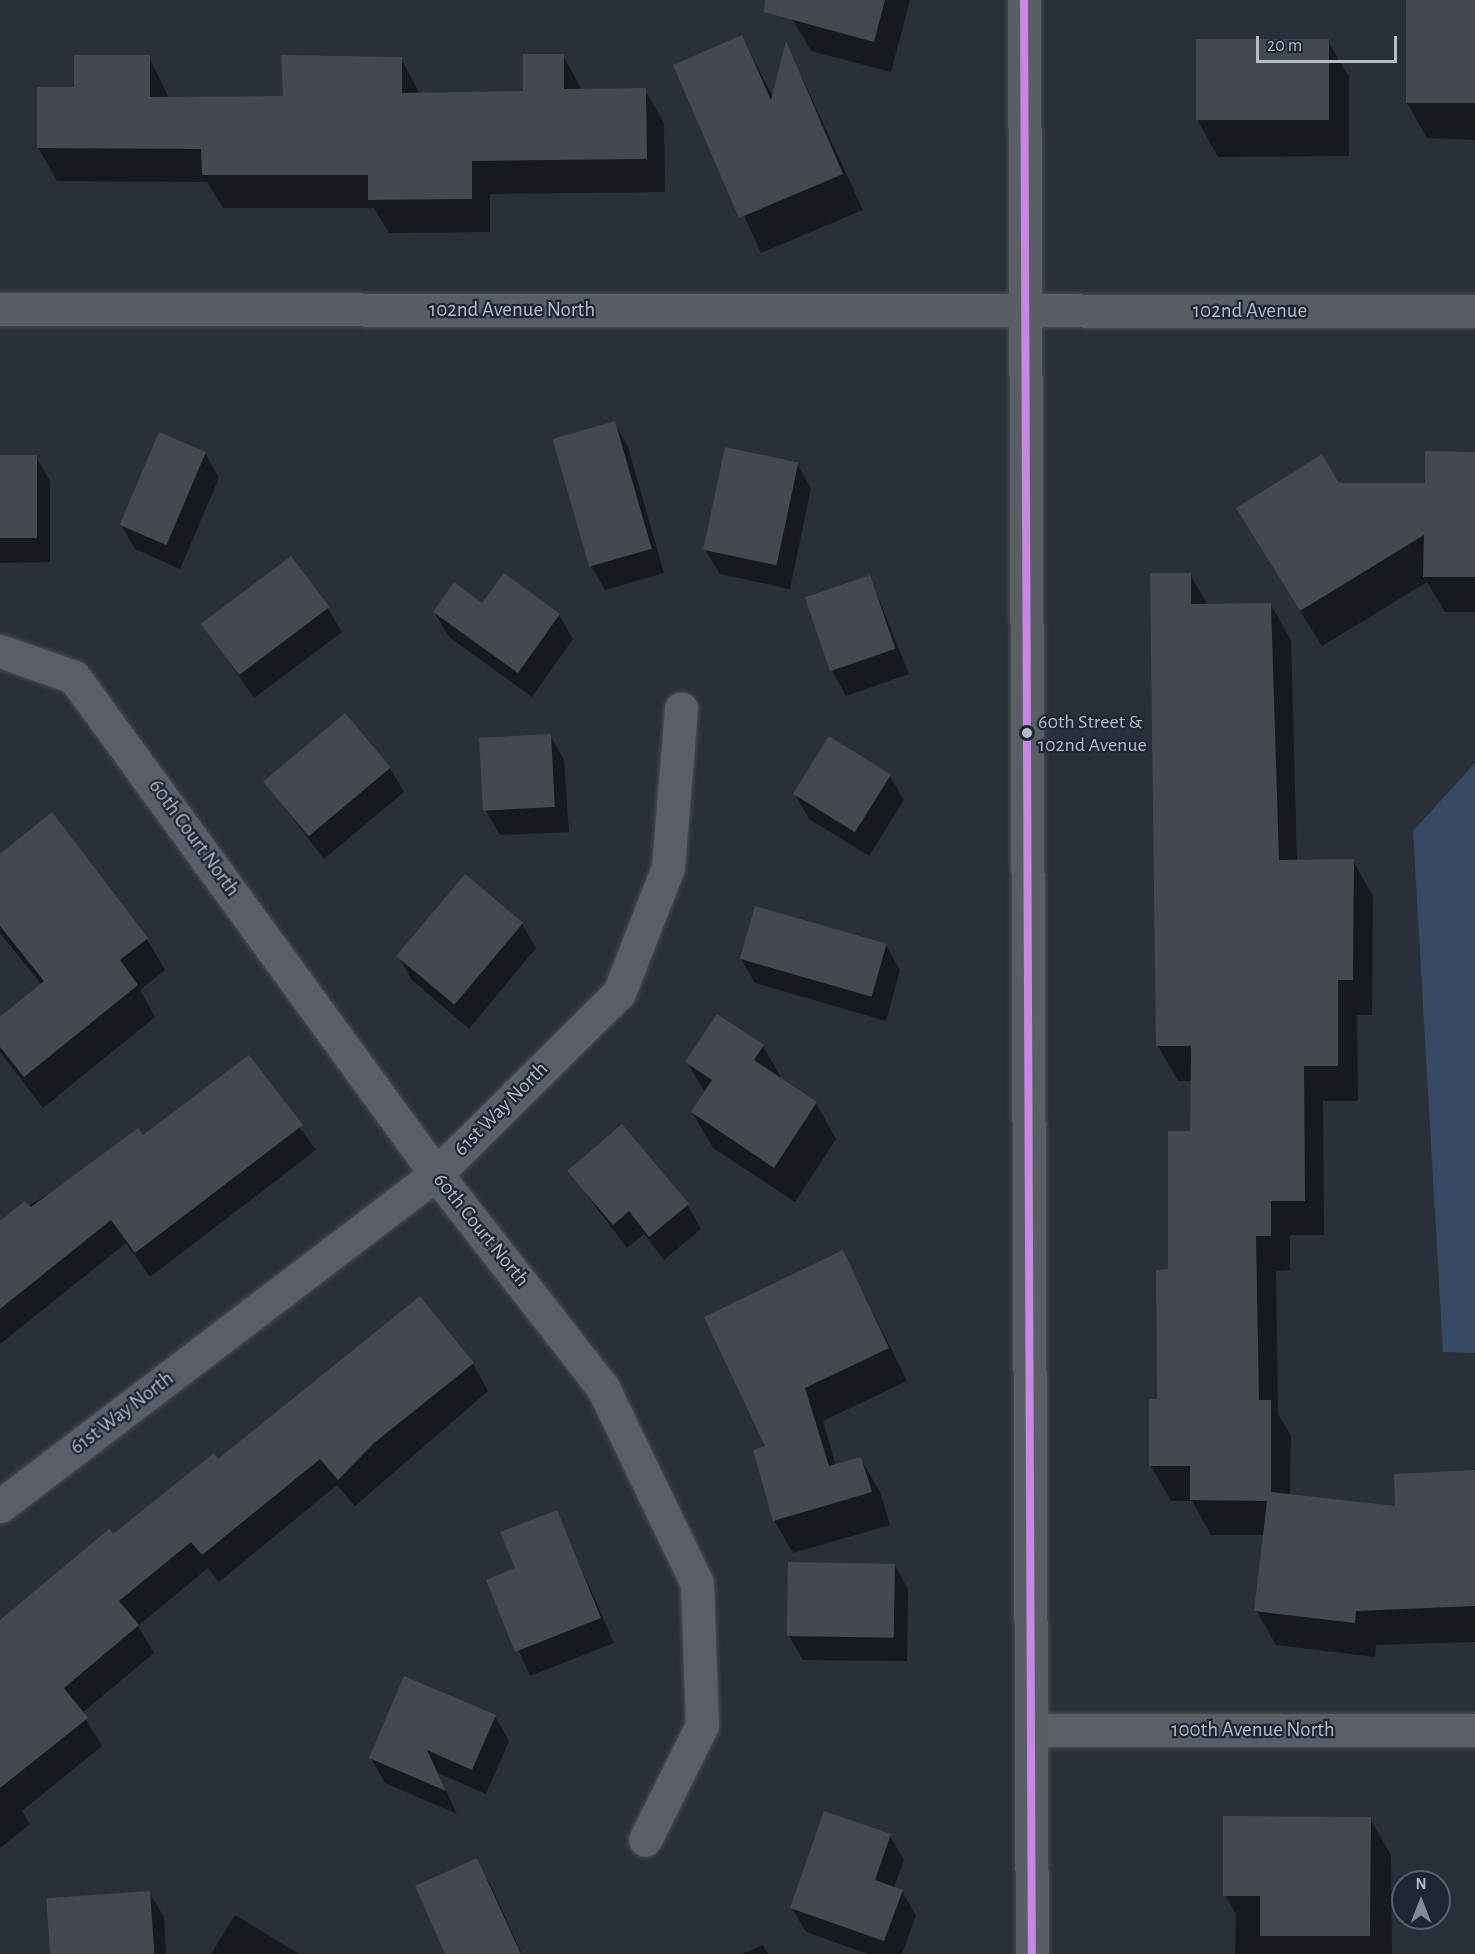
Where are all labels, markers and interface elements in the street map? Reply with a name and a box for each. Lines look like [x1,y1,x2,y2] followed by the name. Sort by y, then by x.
[1259,24,1400,62] scale bar
[1267,37,1302,55] text: 20 m
[429,297,595,323] street label: 102nd Avenue North
[1193,298,1307,324] street label: 102nd Avenue
[1038,710,1147,757] place label: 60th Street & 102nd Avenue
[1021,727,1033,739] marker: 60th Street & 102nd Avenue
[143,774,245,902] street label: 60th Court North
[449,1057,553,1161] street label: 61st Way North
[428,1168,534,1292] street label: 60th Court North
[65,1366,179,1460] street label: 61st Way North
[1171,1717,1335,1743] street label: 100th Avenue North
[1391,1870,1451,1930] north arrow
[1415,1876,1427,1892] text: N

